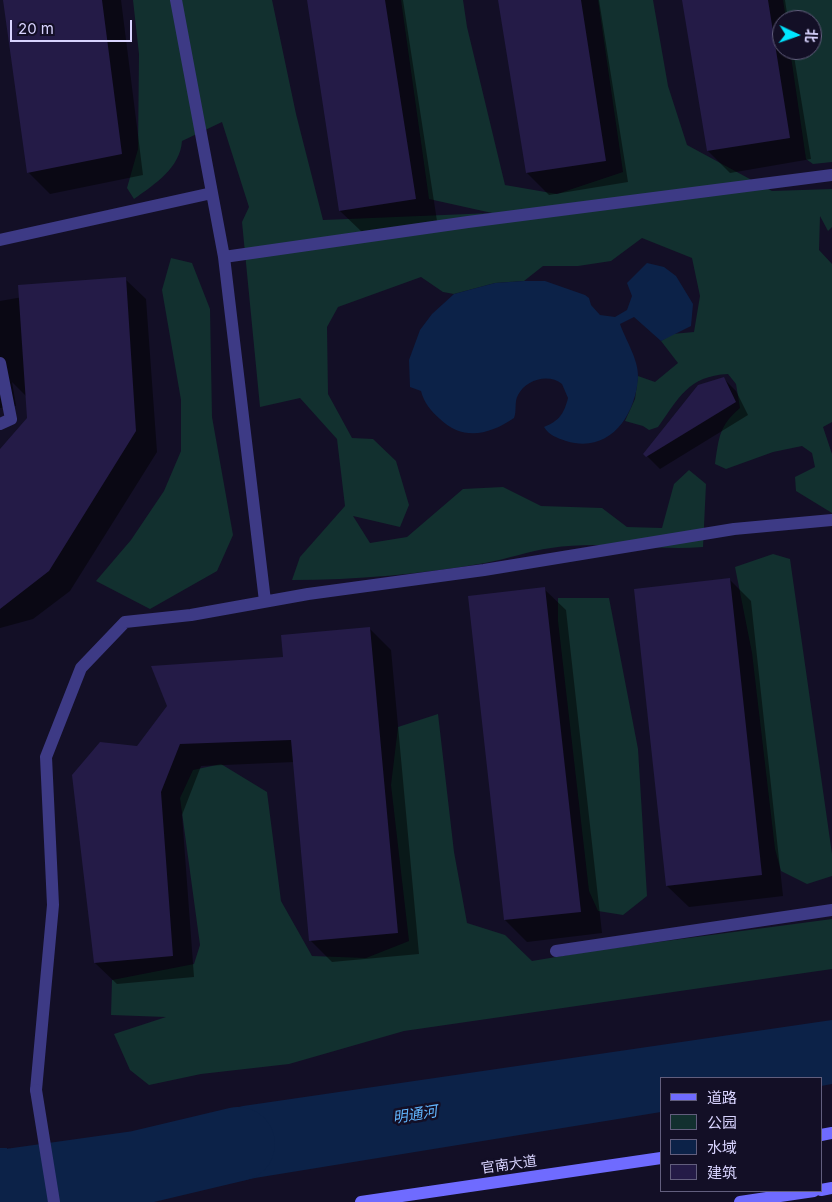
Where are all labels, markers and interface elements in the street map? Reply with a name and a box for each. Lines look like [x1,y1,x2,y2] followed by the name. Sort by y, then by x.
[12,10,135,42] scale bar
[772,10,822,60] north arrow
[18,19,54,38] text: 20 m
[803,28,820,43] text: 北
[660,1077,822,1192] legend
[707,1088,737,1107] text: 道路
[391,1103,439,1127] water label: 明通河
[707,1113,737,1132] text: 公园
[707,1138,737,1157] text: 水域
[480,1153,538,1177] street label: 官南大道
[707,1163,737,1182] text: 建筑

